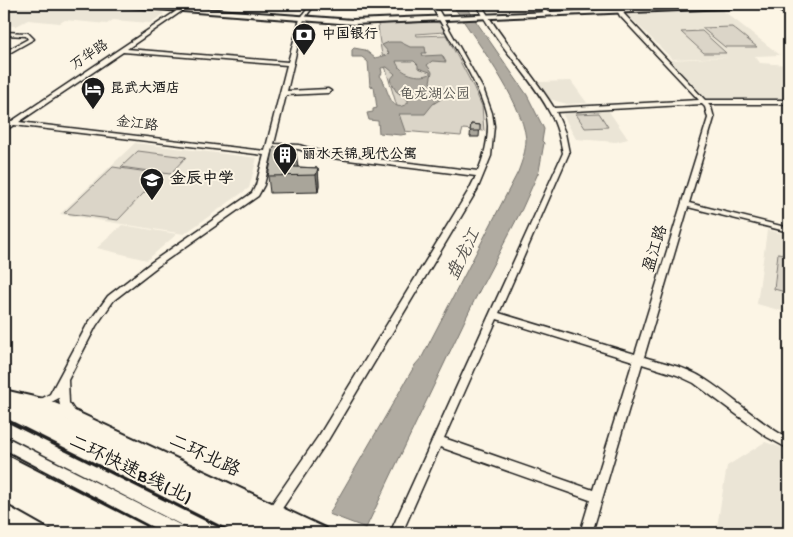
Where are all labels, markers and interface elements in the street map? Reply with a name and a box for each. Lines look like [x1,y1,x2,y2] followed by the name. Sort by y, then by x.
[291,22,317,56] bank icon: 中国银行
[322,26,378,44] place label: 中国银行
[67,36,112,75] street label: 万华路
[80,76,106,110] hotel icon: 昆武大酒店
[110,80,180,98] place label: 昆武大酒店
[400,86,470,104] park label: 龟龙湖公园
[115,113,159,136] street label: 金江路
[272,142,298,176] building icon: 丽水天锦 现代公寓
[302,146,417,164] place label: 丽水天锦 现代公寓
[139,167,165,201] school or university icon: 金辰中学
[170,169,234,190] place label: 金辰中学
[639,223,673,275] street label: 盈江路
[443,225,487,284] water label: 盘龙江
[65,430,196,511] street label: 二环快速B线(北)
[165,430,244,483] street label: 二环北路

